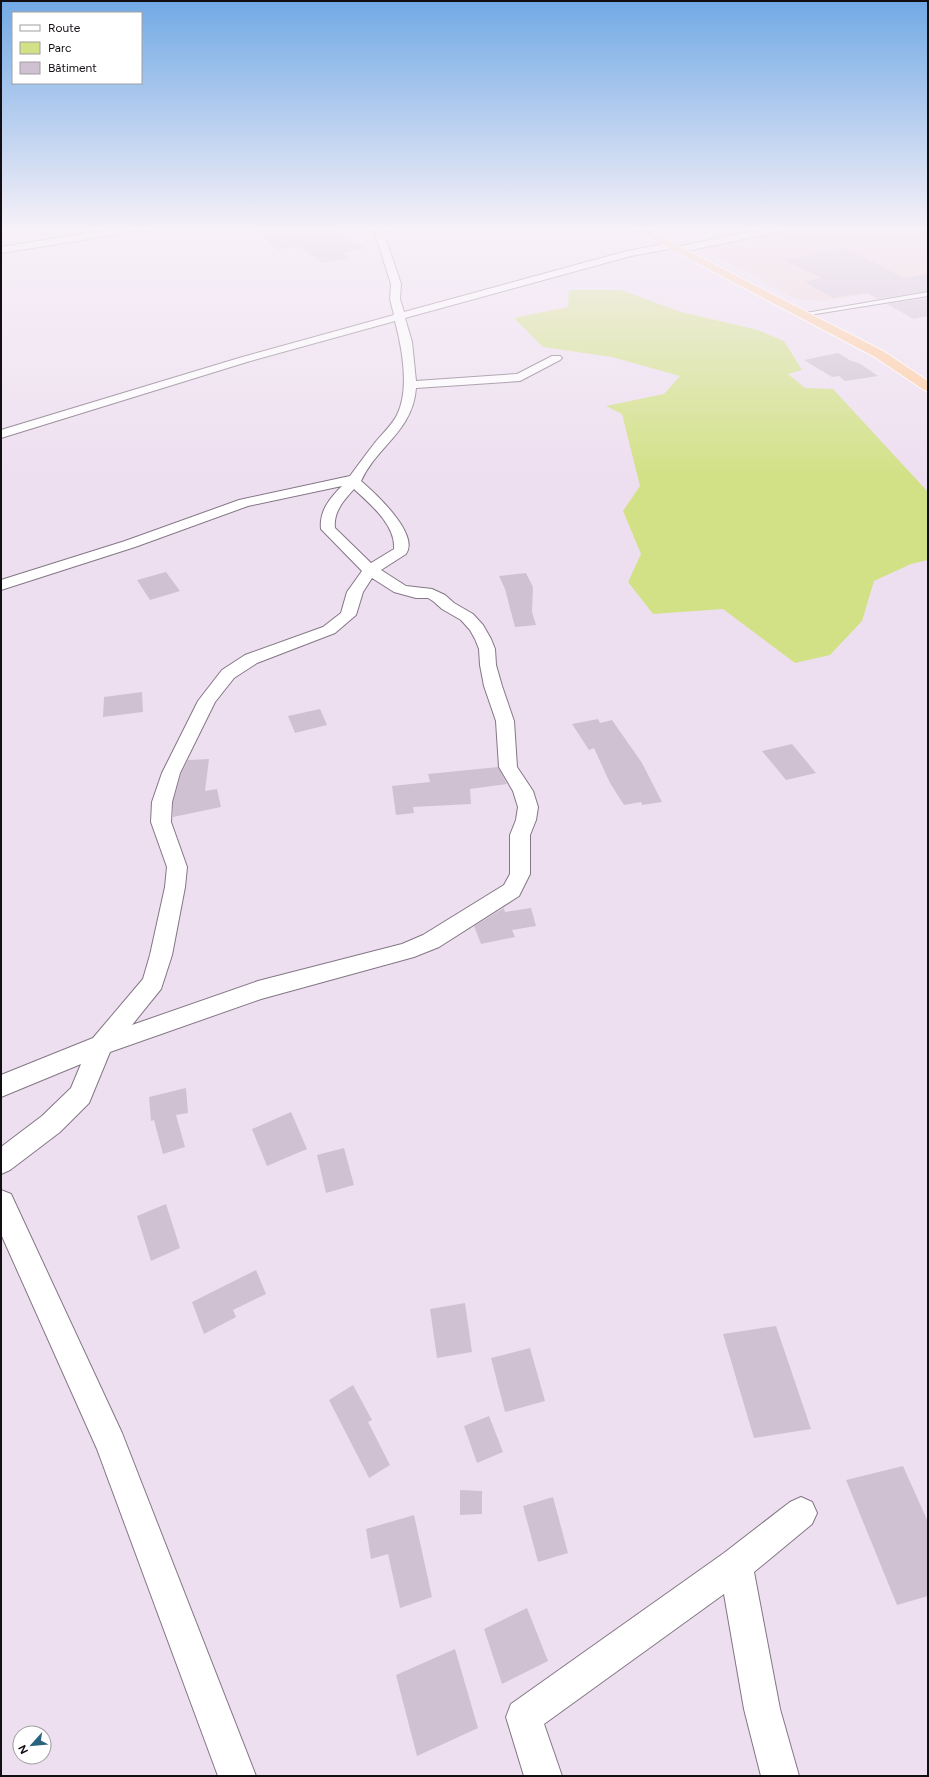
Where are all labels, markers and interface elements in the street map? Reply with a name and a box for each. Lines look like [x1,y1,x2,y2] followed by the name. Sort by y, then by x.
[12,12,142,84] legend
[48,21,81,35] text: Route
[48,41,72,55] text: Parc
[48,61,97,75] text: Bâtiment
[12,1725,52,1765] north arrow
[16,1743,31,1756] text: N

